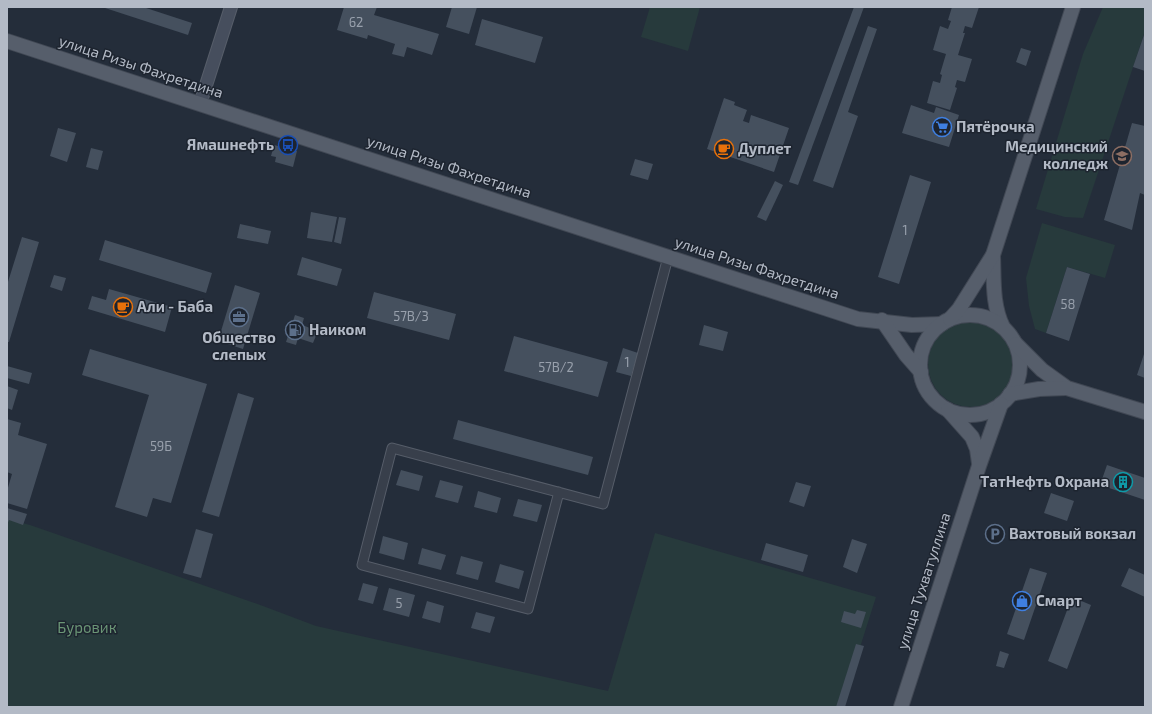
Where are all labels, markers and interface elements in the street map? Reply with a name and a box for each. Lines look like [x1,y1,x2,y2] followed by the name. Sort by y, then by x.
[349,14,363,30] house number: 62
[57,31,226,102] street label: улица Ризы Фахретдина
[931,116,953,138] supermarket icon: Пятёрочка
[956,117,1035,135] place label: Пятёрочка
[365,131,534,202] street label: улица Ризы Фахретдина
[277,134,299,156] bus stop icon: Ямашнефть
[187,135,274,153] place label: Ямашнефть
[1005,137,1109,172] place label: Медицинский колледж
[713,138,735,160] cafe icon: Дуплет
[738,139,792,157] place label: Дуплет
[1111,145,1133,167] school or university icon: Медицинский колледж
[902,222,908,238] house number: 1
[673,232,842,303] street label: улица Ризы Фахретдина
[112,296,134,318] cafe icon: Али - Баба
[1061,296,1075,312] house number: 58
[137,297,213,315] place label: Али - Баба
[228,306,250,328] office icon: Общество слепых
[393,308,429,324] house number: 57В/3
[284,319,306,341] fuel station icon: Наиком
[309,320,366,338] place label: Наиком
[202,328,276,363] place label: Общество слепых
[624,354,630,370] house number: 1
[538,359,574,375] house number: 57В/2
[150,438,172,454] house number: 59Б
[1112,471,1134,493] building icon: ТатНефть Охрана
[980,472,1109,490] place label: ТатНефть Охрана
[892,510,955,652] street label: улица Тухватуллина
[984,523,1006,545] parking icon: Вахтовый вокзал
[1009,524,1136,542] place label: Вахтовый вокзал
[1011,590,1033,612] shop icon: Смарт
[1036,591,1082,609] place label: Смарт
[396,595,403,611] house number: 5
[57,618,117,637] park label: Буровик

